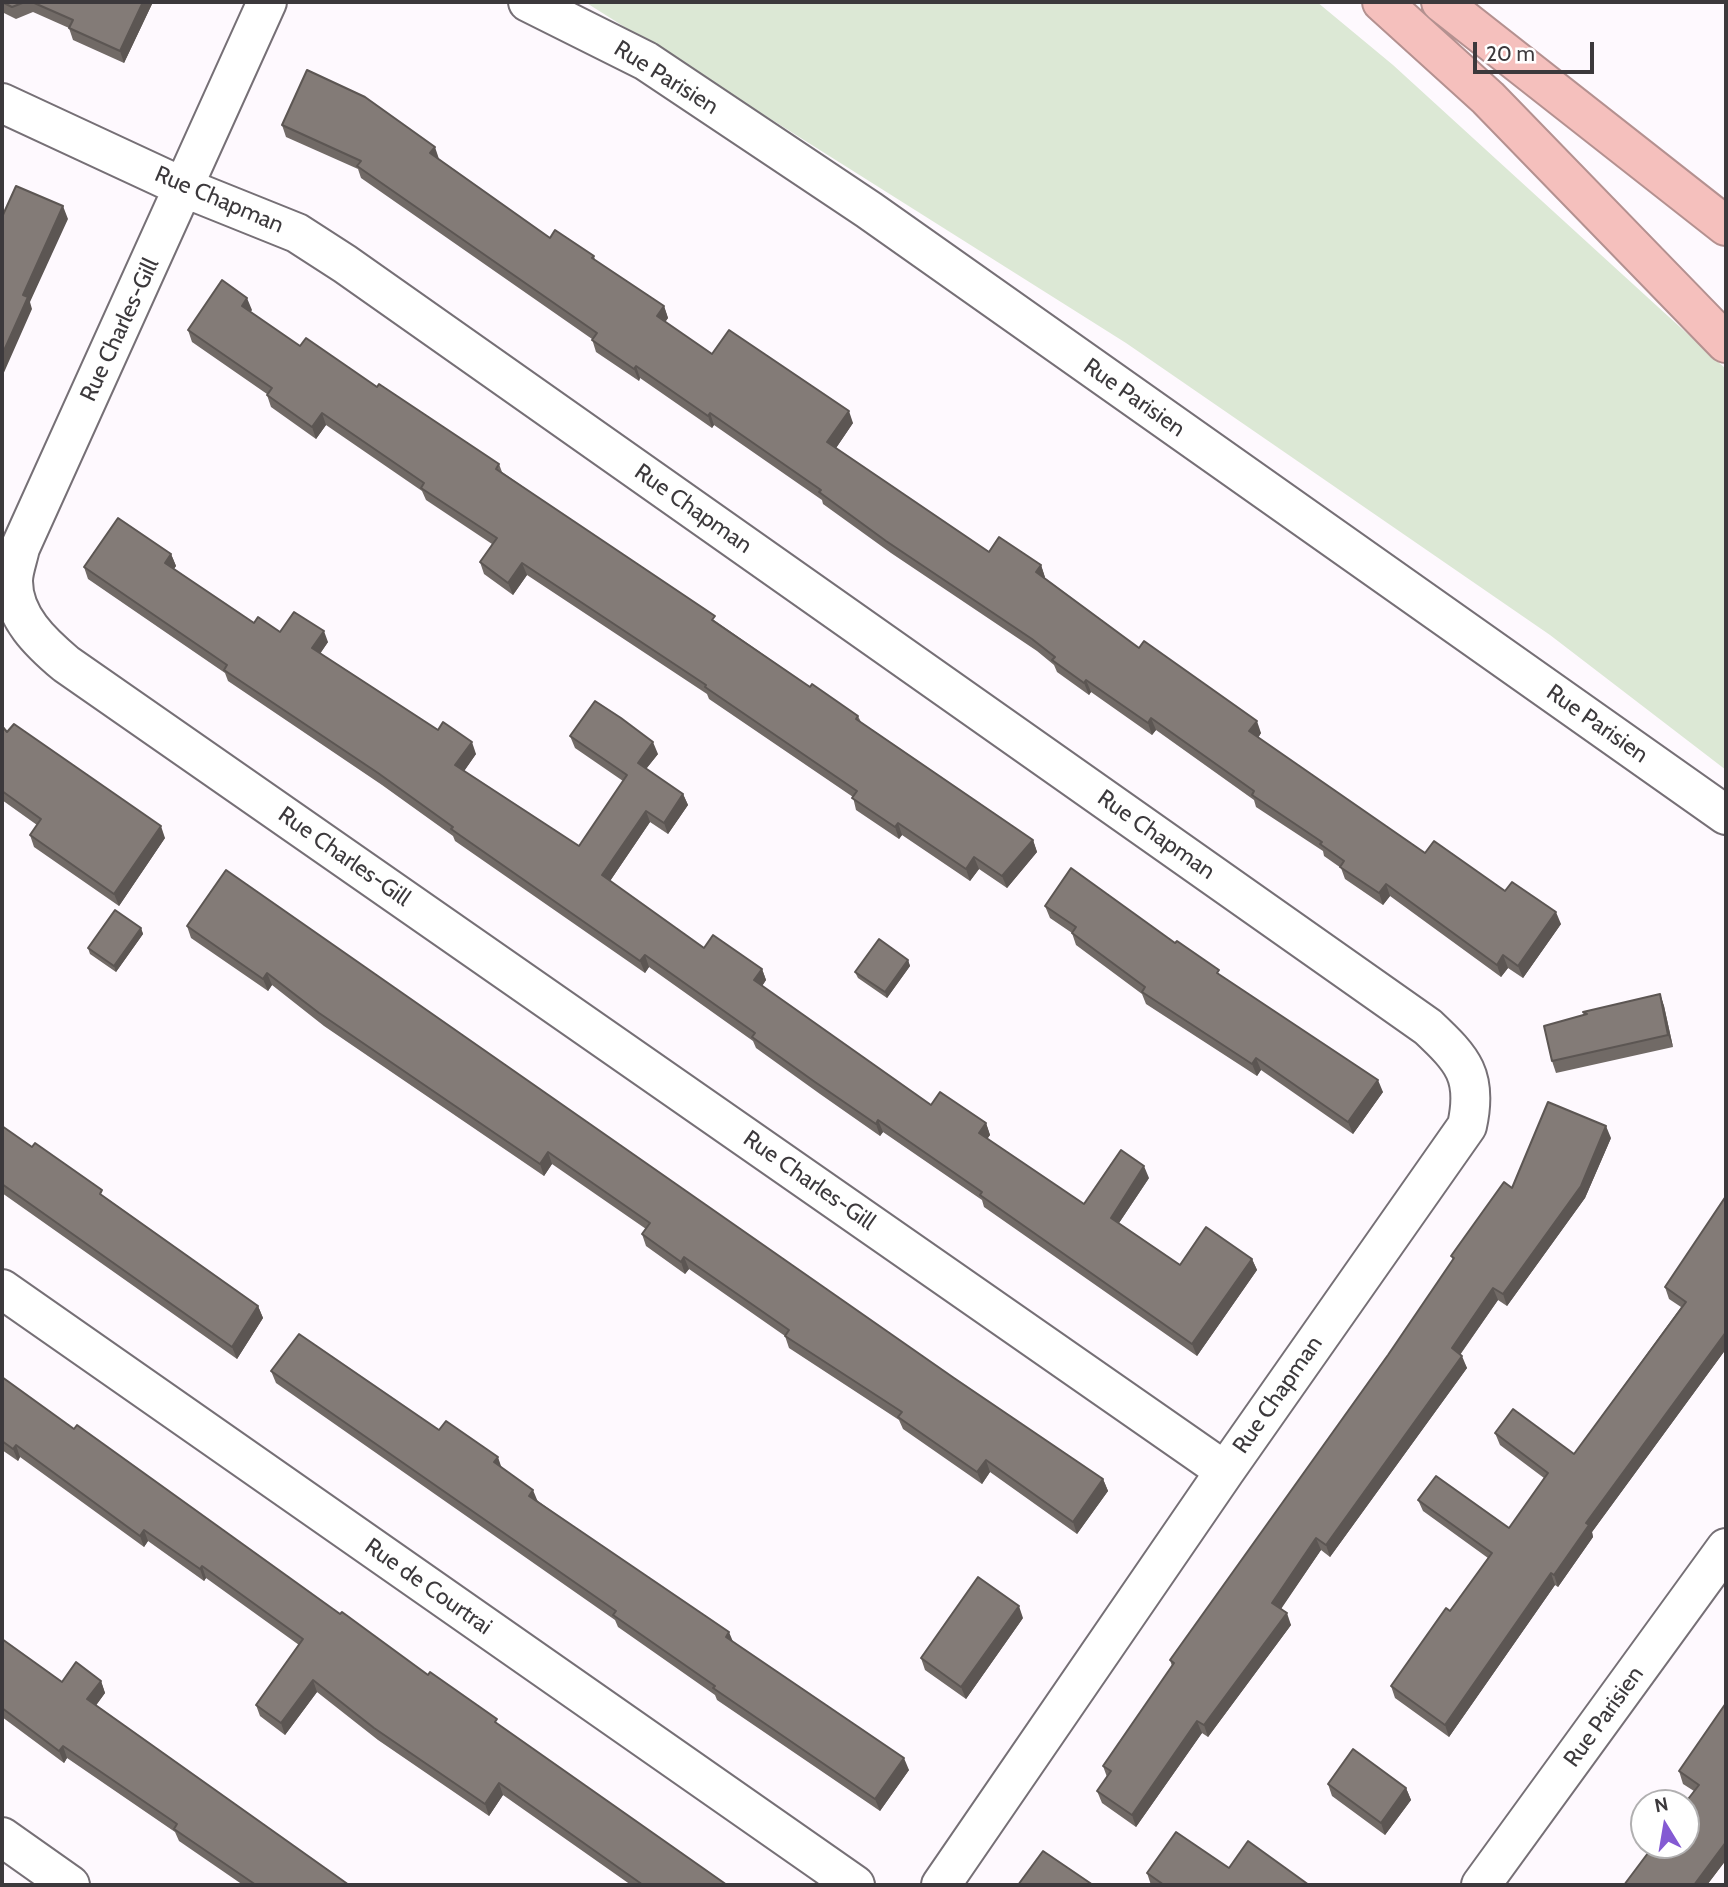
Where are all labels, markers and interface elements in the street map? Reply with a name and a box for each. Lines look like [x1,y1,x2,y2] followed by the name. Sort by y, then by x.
[1476,28,1597,72] scale bar
[609,35,723,121] street label: Rue Parisien
[1486,41,1535,66] text: 20 m
[150,161,288,239] street label: Rue Chapman
[75,254,165,406] street label: Rue Charles-Gill
[1078,353,1190,443] street label: Rue Parisien
[629,458,757,560] street label: Rue Chapman
[1541,679,1653,769] street label: Rue Parisien
[1092,784,1220,886] street label: Rue Chapman
[273,801,415,913] street label: Rue Charles-Gill
[738,1125,880,1237] street label: Rue Charles-Gill
[1227,1331,1329,1459] street label: Rue Chapman
[359,1533,497,1641] street label: Rue de Courtrai
[1558,1661,1650,1773] street label: Rue Parisien
[1630,1789,1700,1859] north arrow
[1652,1792,1670,1817] text: N

